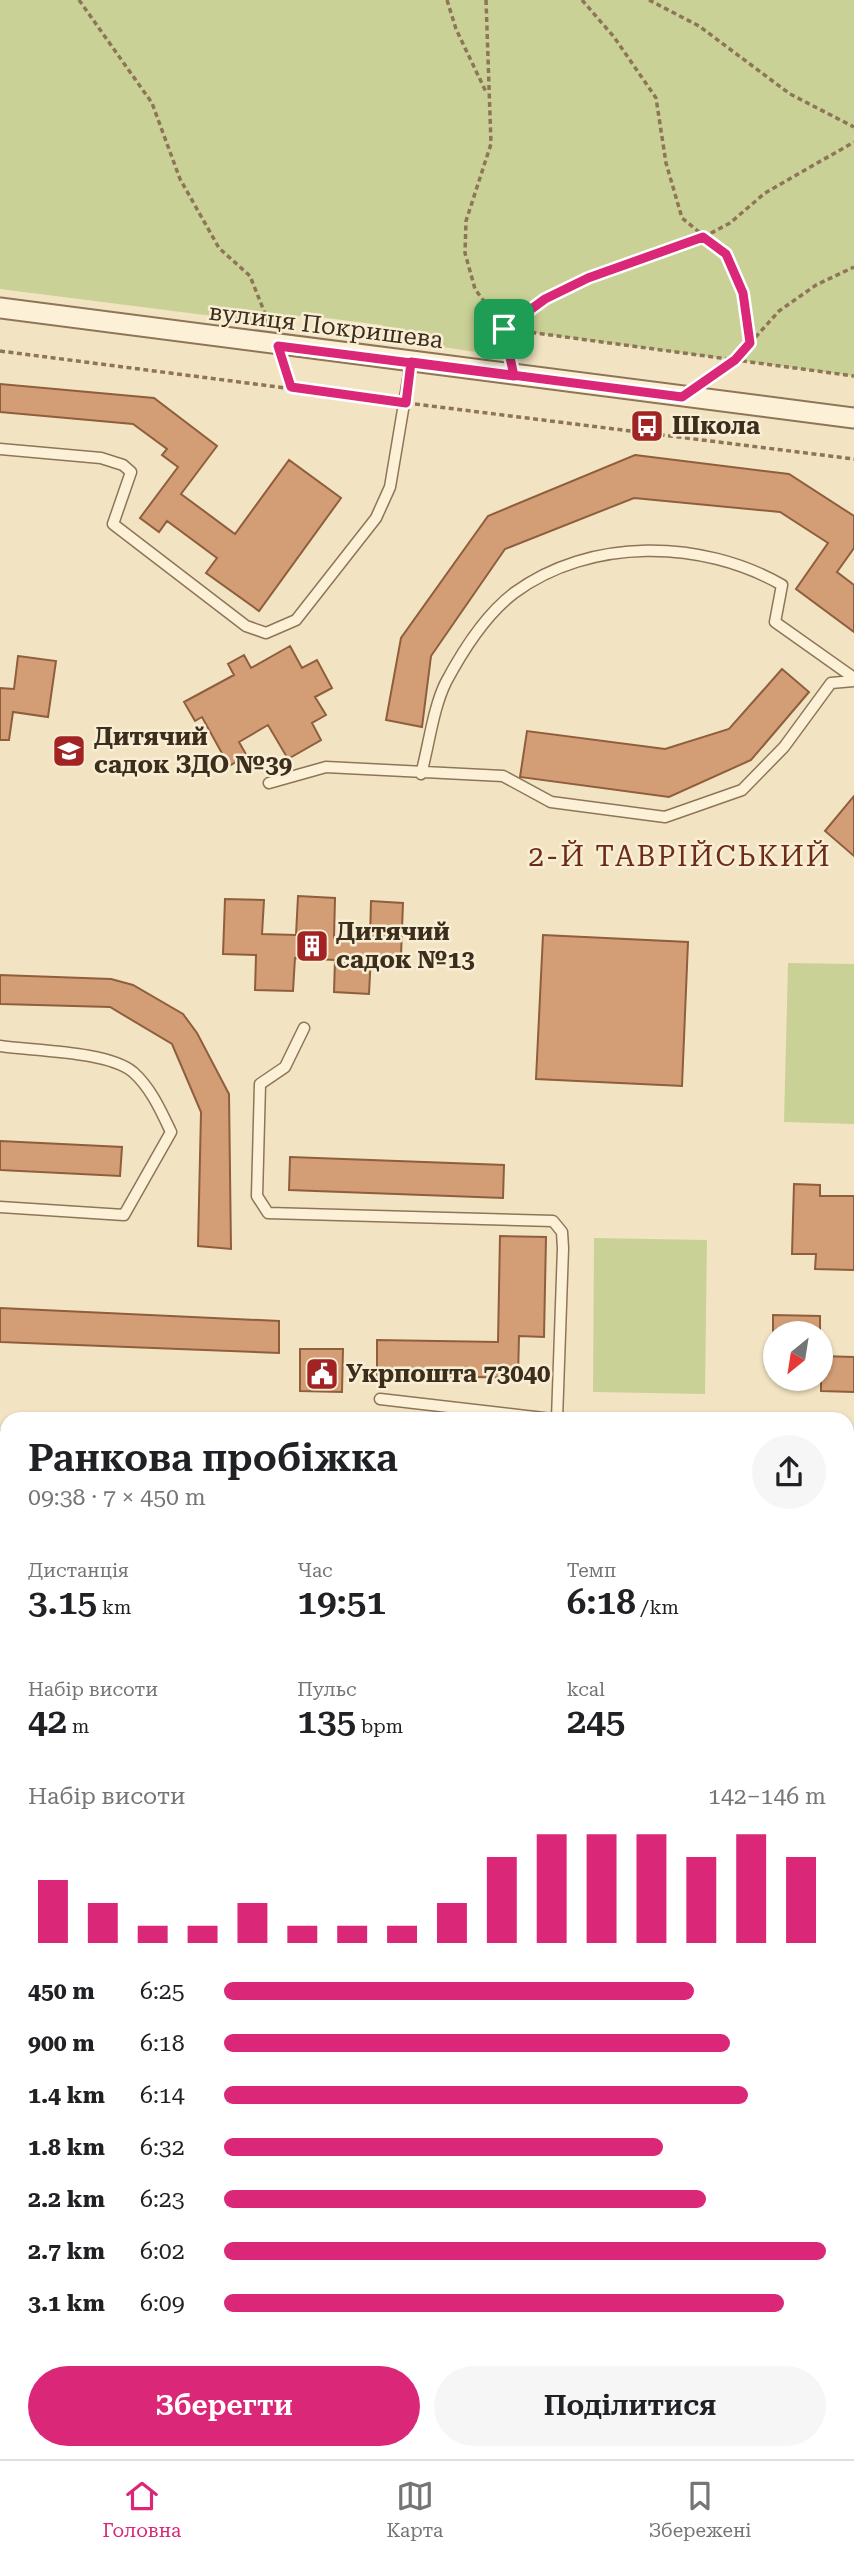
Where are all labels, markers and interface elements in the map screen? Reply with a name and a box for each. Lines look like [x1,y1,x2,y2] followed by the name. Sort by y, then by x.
[207,298,445,354] street label: вулиця Покришева
[474,299,534,359] pin
[485,310,523,348] icon: arrive
[628,407,666,445] bus stop icon: Школа
[672,412,760,440] place label: Школа
[94,723,292,779] place label: Дитячий садок ЗДО №39
[50,732,88,770] school or university icon: Дитячий садок ЗДО №39
[528,840,832,873] district label: 2-Й ТАВРІЙСЬКИЙ
[336,918,475,974] place label: Дитячий садок №13
[293,927,331,965] building icon: Дитячий садок №13
[763,1321,833,1391] north arrow
[763,1321,833,1391] map controls
[303,1355,341,1393] public building icon: Укрпошта 73040
[346,1360,550,1388] place label: Укрпошта 73040
[752,1435,826,1509] button: share
[28,1436,398,1480] text: Ранкова пробіжка
[28,1484,206,1511] text: 09:38 · 7 × 450 m
[28,1559,129,1582] text: Дистанція
[297,1559,333,1582] text: Час
[567,1559,616,1582] text: Темп
[28,1582,97,1623] text: 3.15
[297,1582,386,1623] text: 19:51
[567,1582,636,1623] text: 6:18
[97,1596,131,1619] text: km
[636,1596,679,1619] text: /km
[28,1678,158,1701] text: Набір висоти
[297,1678,357,1701] text: Пульс
[567,1678,605,1701] text: kcal
[28,1701,67,1742] text: 42
[297,1701,356,1742] text: 135
[567,1701,625,1742] text: 245
[67,1715,89,1738] text: m
[356,1715,403,1738] text: bpm
[28,1783,185,1810] text: Набір висоти
[708,1783,826,1810] text: 142–146 m
[28,1978,95,2005] text: 450 m
[140,1978,185,2005] text: 6:25
[28,2030,95,2057] text: 900 m
[140,2030,185,2057] text: 6:18
[28,2082,105,2109] text: 1.4 km
[140,2082,185,2109] text: 6:14
[28,2134,105,2161] text: 1.8 km
[140,2134,185,2161] text: 6:32
[28,2186,105,2213] text: 2.2 km
[140,2186,185,2213] text: 6:23
[28,2238,105,2265] text: 2.7 km
[140,2238,185,2265] text: 6:02
[28,2290,105,2317] text: 3.1 km
[140,2290,185,2317] text: 6:09
[28,2366,420,2446] button: Зберегти
[434,2366,826,2446] button: Поділитися
[103,2477,181,2542] tab: Головна
[386,2477,443,2542] tab: Карта
[648,2477,751,2542] tab: Збережені

